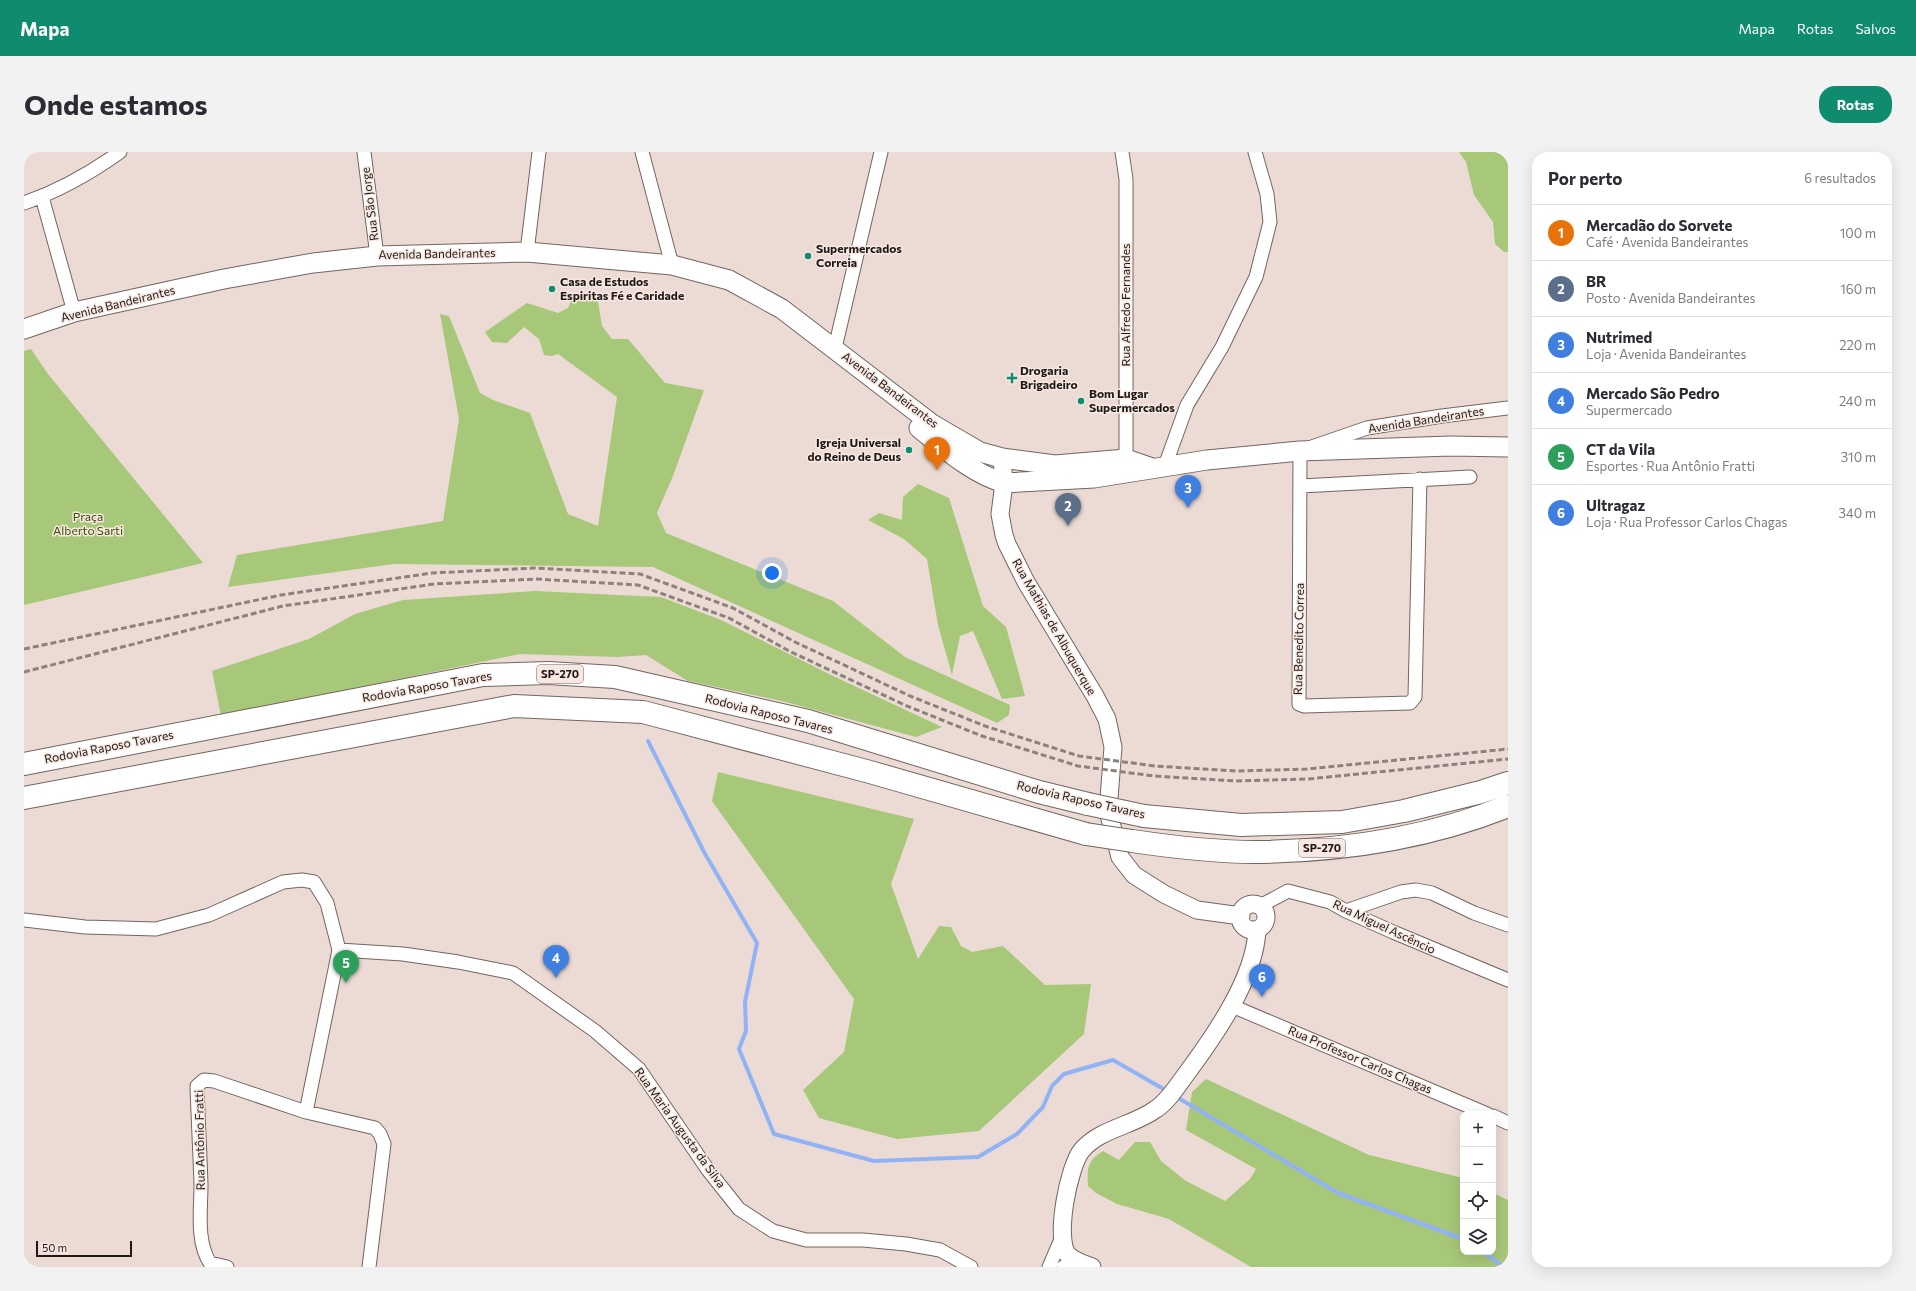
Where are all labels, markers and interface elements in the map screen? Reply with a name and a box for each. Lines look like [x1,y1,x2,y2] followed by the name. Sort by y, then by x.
[20,17,69,40] text: Mapa
[1739,20,1775,37] text: Mapa
[1797,20,1833,37] text: Rotas
[1855,20,1896,37] text: Salvos
[1819,86,1892,123] button: Rotas
[24,87,208,121] text: Onde estamos
[358,166,381,242] street label: Rua São Jorge
[1548,168,1623,189] text: Por perto
[1804,170,1876,186] text: 6 resultados
[1586,216,1732,234] text: Mercadão do Sorvete
[1558,225,1564,241] text: 1
[1840,225,1876,241] text: 100 m
[1586,234,1748,250] text: Café · Avenida Bandeirantes
[816,241,902,269] place label: Supermercados Correia
[1118,243,1132,367] street label: Rua Alfredo Fernandes
[378,245,496,261] street label: Avenida Bandeirantes
[803,251,813,261] marker: Supermercados Correia
[1586,272,1606,290] text: BR
[560,274,684,302] place label: Casa de Estudos Espiritas Fé e Caridade
[1557,281,1565,297] text: 2
[1840,281,1876,297] text: 160 m
[59,282,176,324] street label: Avenida Bandeirantes
[547,284,557,294] marker: Casa de Estudos Espiritas Fé e Caridade
[1586,290,1756,306] text: Posto · Avenida Bandeirantes
[1586,328,1652,346] text: Nutrimed
[1557,337,1565,353] text: 3
[1839,337,1876,353] text: 220 m
[1586,346,1746,362] text: Loja · Avenida Bandeirantes
[840,348,942,430] street label: Avenida Bandeirantes
[1020,363,1078,391] place label: Drogaria Brigadeiro
[1007,373,1017,383] marker: Drogaria Brigadeiro
[1586,384,1720,402] text: Mercado São Pedro
[1089,386,1175,414] place label: Bom Lugar Supermercados
[1557,393,1565,409] text: 4
[1839,393,1876,409] text: 240 m
[1076,396,1086,406] marker: Bom Lugar Supermercados
[1586,402,1672,418] text: Supermercado
[1367,403,1485,435] street label: Avenida Bandeirantes
[807,435,901,463] place label: Igreja Universal do Reino de Deus
[924,437,950,470] pin: 1
[1586,440,1655,458] text: CT da Vila
[904,445,914,455] marker: Igreja Universal do Reino de Deus
[1557,449,1565,465] text: 5
[1841,449,1876,465] text: 310 m
[1586,458,1755,474] text: Esportes · Rua Antônio Fratti
[1175,475,1201,508] pin: 3
[1055,493,1081,526] pin: 2
[1586,496,1645,514] text: Ultragaz
[1557,505,1565,521] text: 6
[1838,505,1876,521] text: 340 m
[53,509,123,537] park label: Praça Alberto Sarti
[1586,514,1787,530] text: Loja · Rua Professor Carlos Chagas
[1010,556,1100,697] street label: Rua Mathias de Albuquerque
[762,563,782,583] your location
[1290,583,1306,695] street label: Rua Benedito Correa
[537,665,583,683] road number: SP-270
[361,668,493,704] street label: Rodovia Raposo Tavares
[704,690,835,736] street label: Rodovia Raposo Tavares
[43,727,175,765] street label: Rodovia Raposo Tavares
[1016,777,1147,821] street label: Rodovia Raposo Tavares
[1299,839,1345,857] road number: SP-270
[1331,896,1438,956] street label: Rua Miguel Ascêncio
[543,945,569,978] pin: 4
[333,950,359,983] pin: 5
[1249,964,1275,997] pin: 6
[1286,1022,1435,1096] street label: Rua Professor Carlos Chagas
[632,1065,729,1190] street label: Rua Maria Augusta da Silva
[191,1090,207,1190] street label: Rua Antônio Fratti
[1460,1111,1496,1255] map controls
[1460,1111,1496,1147] button: +
[1460,1147,1496,1183] button: −
[1460,1183,1496,1219] button: locate
[1460,1219,1496,1255] button: layers
[36,1239,132,1258] scale bar
[42,1241,67,1254] text: 50 m

